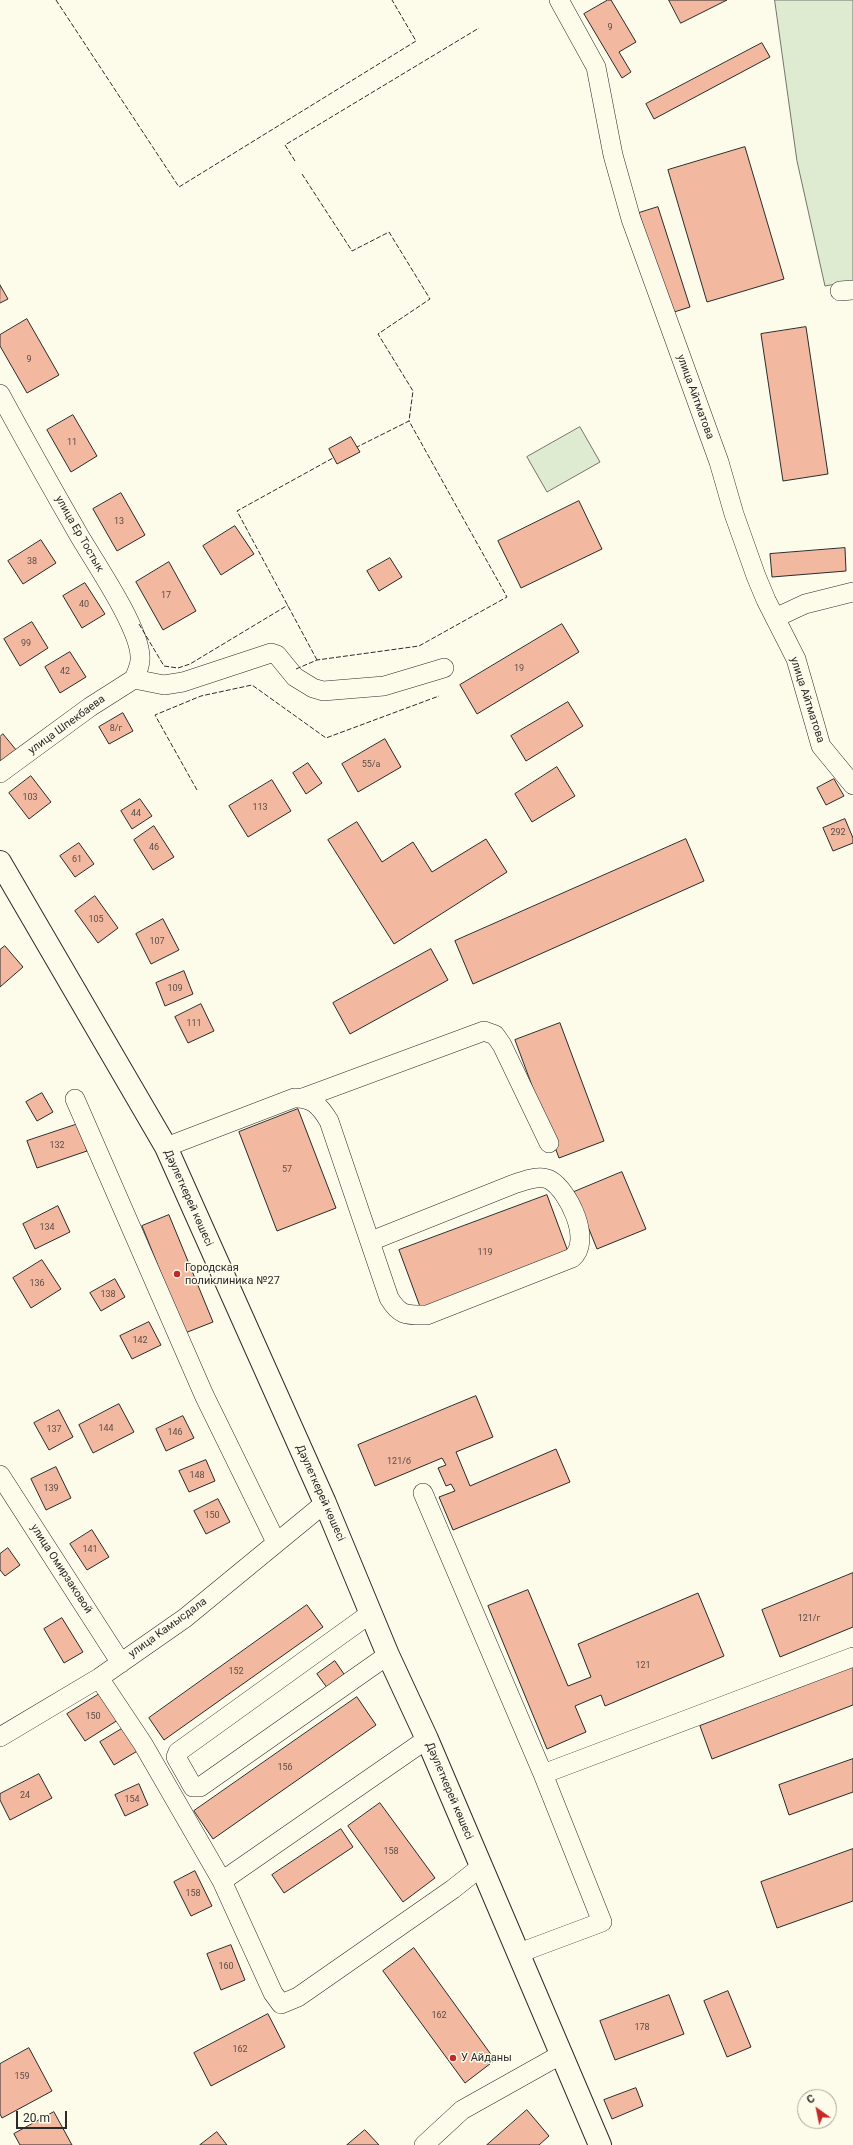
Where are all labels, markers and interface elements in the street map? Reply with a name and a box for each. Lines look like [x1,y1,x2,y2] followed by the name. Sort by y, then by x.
[607,23,613,33] house number: 9
[674,353,716,441] street label: улица Айтматова
[26,355,32,365] house number: 9
[67,438,77,448] house number: 11
[52,493,106,575] street label: улица Ер Тостык
[114,517,124,527] house number: 13
[27,557,37,567] house number: 38
[161,591,171,601] house number: 17
[79,600,89,610] house number: 40
[21,639,31,649] house number: 99
[787,655,827,745] street label: улица Айтматова
[514,664,524,674] house number: 19
[60,667,70,677] house number: 42
[26,693,108,757] street label: улица Шпекбаева
[110,724,122,734] house number: 8/г
[362,760,380,770] house number: 55/а
[22,793,38,803] house number: 103
[252,803,268,813] house number: 113
[131,809,141,819] house number: 44
[830,828,846,838] house number: 292
[149,843,159,853] house number: 46
[72,855,82,865] house number: 61
[88,915,104,925] house number: 105
[149,937,165,947] house number: 107
[167,984,183,994] house number: 109
[186,1019,202,1029] house number: 111
[49,1141,65,1151] house number: 132
[161,1148,215,1248] street label: Дәулеткерей көшесі
[282,1165,292,1175] house number: 57
[39,1223,55,1233] house number: 134
[477,1248,493,1258] house number: 119
[185,1261,280,1287] place label: Городская поликлиника №27
[172,1269,182,1279] marker: Городская поликлиника №27
[29,1279,45,1289] house number: 136
[100,1290,116,1300] house number: 138
[132,1336,148,1346] house number: 142
[98,1424,114,1434] house number: 144
[46,1425,62,1435] house number: 137
[167,1428,183,1438] house number: 146
[293,1443,347,1543] street label: Дәулеткерей көшесі
[387,1457,411,1467] house number: 121/б
[189,1471,205,1481] house number: 148
[43,1484,59,1494] house number: 139
[204,1511,220,1521] house number: 150
[27,1522,95,1616] street label: улица Омирзаковой
[82,1545,98,1555] house number: 141
[126,1595,210,1661] street label: улица Камысдала
[798,1614,820,1624] house number: 121/г
[635,1661,651,1671] house number: 121
[228,1667,244,1677] house number: 152
[85,1712,101,1722] house number: 150
[423,1740,475,1842] street label: Дәулеткерей көшесі
[277,1763,293,1773] house number: 156
[20,1791,30,1801] house number: 24
[124,1795,140,1805] house number: 154
[383,1847,399,1857] house number: 158
[185,1889,201,1899] house number: 158
[218,1962,234,1972] house number: 160
[431,2011,447,2021] house number: 162
[634,2023,650,2033] house number: 178
[232,2045,248,2055] house number: 162
[461,2051,512,2065] place label: У Айданы
[448,2053,458,2063] marker: У Айданы
[14,2072,30,2082] house number: 159
[797,2089,837,2129] north arrow
[804,2092,817,2107] text: С
[18,2103,69,2129] scale bar
[23,2111,50,2125] text: 20 m

